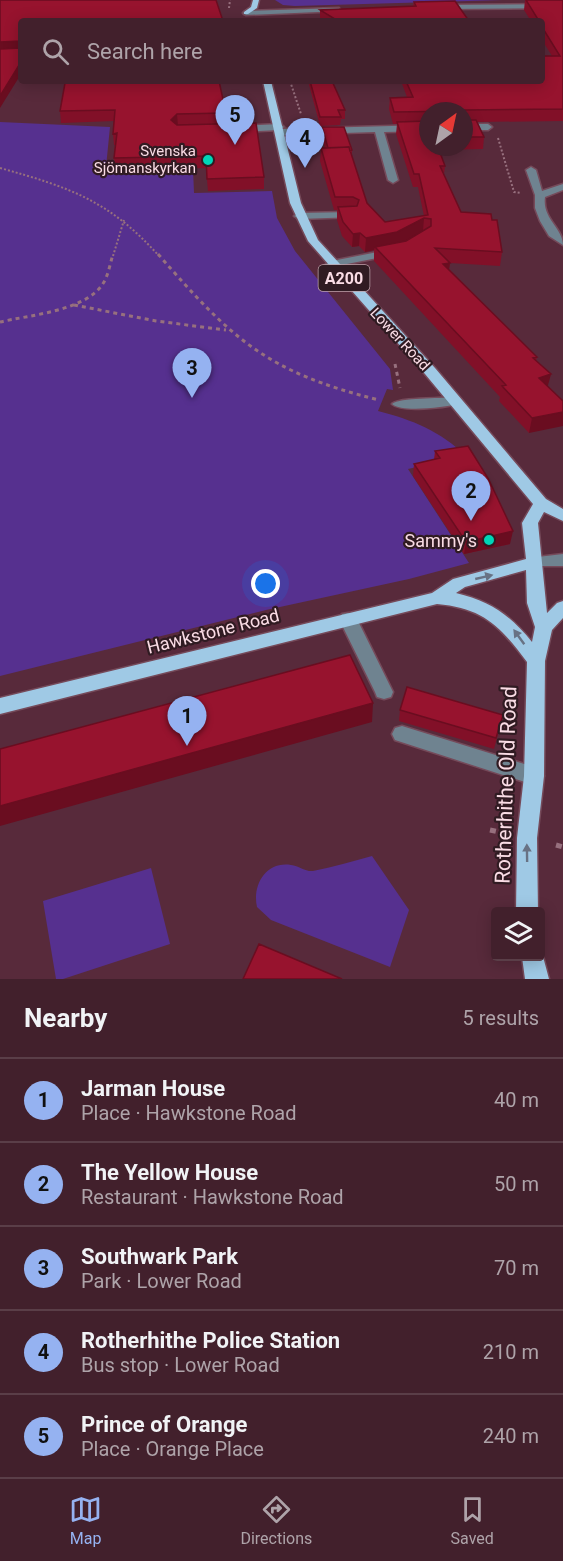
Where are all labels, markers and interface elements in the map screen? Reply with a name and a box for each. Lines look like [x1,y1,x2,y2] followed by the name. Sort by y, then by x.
[18,18,545,84] search box
[39,35,72,68] icon: search
[87,39,203,64] text: Search here
[216,96,254,145] pin: 5
[419,102,473,156] north arrow
[286,118,324,168] pin: 4
[94,142,196,177] place label: Svenska Sjömanskyrkan
[201,153,215,167] marker: Svenska Sjömanskyrkan
[318,265,370,291] road number: A200
[366,304,434,374] street label: Lower Road
[172,348,212,398] pin: 3
[452,472,490,521] pin: 2
[405,530,477,551] place label: Sammy's
[482,533,496,547] marker: Sammy's
[251,569,280,598] your location
[475,571,494,581] one-way arrow
[145,604,281,658] street label: Hawkstone Road
[513,630,525,645] one-way arrow
[491,686,521,884] street label: Rotherhithe Old Road
[168,696,207,746] pin: 1
[522,844,532,863] one-way arrow
[491,907,545,961] map controls
[491,907,545,961] button: layers
[24,1003,107,1033] text: Nearby
[463,1006,539,1030] text: 5 results
[81,1076,225,1101] text: Jarman House
[38,1088,49,1112] text: 1
[494,1088,539,1112] text: 40 m
[81,1101,296,1125] text: Place · Hawkstone Road
[81,1160,258,1185] text: The Yellow House
[38,1172,49,1196] text: 2
[494,1172,539,1196] text: 50 m
[81,1185,344,1209] text: Restaurant · Hawkstone Road
[81,1244,238,1269] text: Southwark Park
[38,1256,49,1280] text: 3
[494,1256,539,1280] text: 70 m
[81,1269,242,1293] text: Park · Lower Road
[81,1328,340,1353] text: Rotherhithe Police Station
[38,1340,49,1364] text: 4
[483,1340,539,1364] text: 210 m
[81,1353,280,1377] text: Bus stop · Lower Road
[81,1412,247,1437] text: Prince of Orange
[38,1424,49,1448] text: 5
[483,1424,539,1448] text: 240 m
[81,1437,264,1461] text: Place · Orange Place
[69,1493,102,1548] tab: Map
[240,1493,312,1548] tab: Directions
[451,1493,494,1548] tab: Saved

